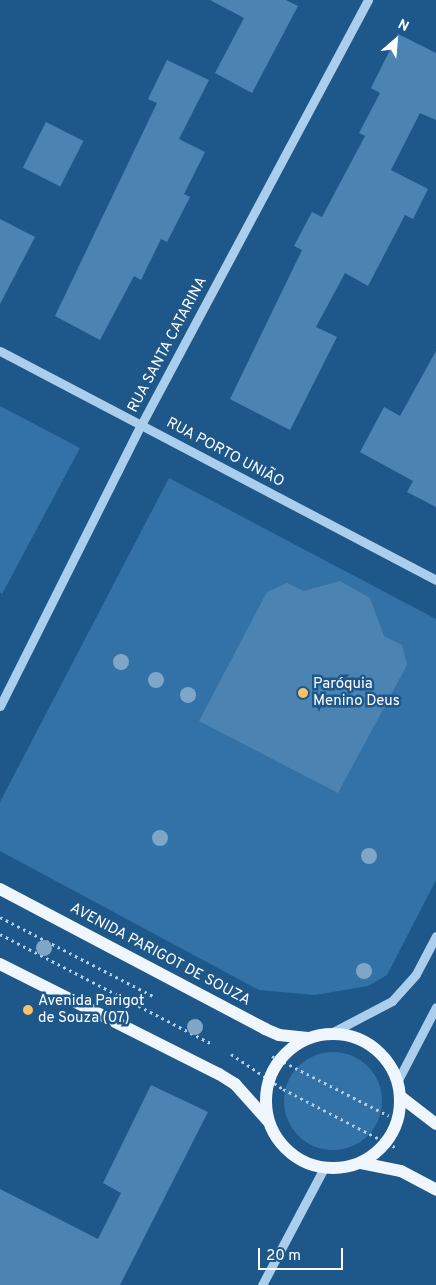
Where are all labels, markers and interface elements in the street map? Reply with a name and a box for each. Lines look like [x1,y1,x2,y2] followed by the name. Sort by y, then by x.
[371,15,421,65] north arrow
[395,16,411,36] text: N
[124,273,212,417] street label: RUA SANTA CATARINA
[163,414,287,492] street label: RUA PORTO UNIÃO
[313,675,400,710] place label: Paróquia Menino Deus
[297,687,309,699] marker: Paróquia Menino Deus
[66,899,254,1011] street label: AVENIDA PARIGOT DE SOUZA
[38,992,144,1027] place label: Avenida Parigot de Souza (07)
[22,1004,34,1016] marker: Avenida Parigot de Souza (07)
[261,1238,346,1270] scale bar
[266,1247,301,1266] text: 20 m

